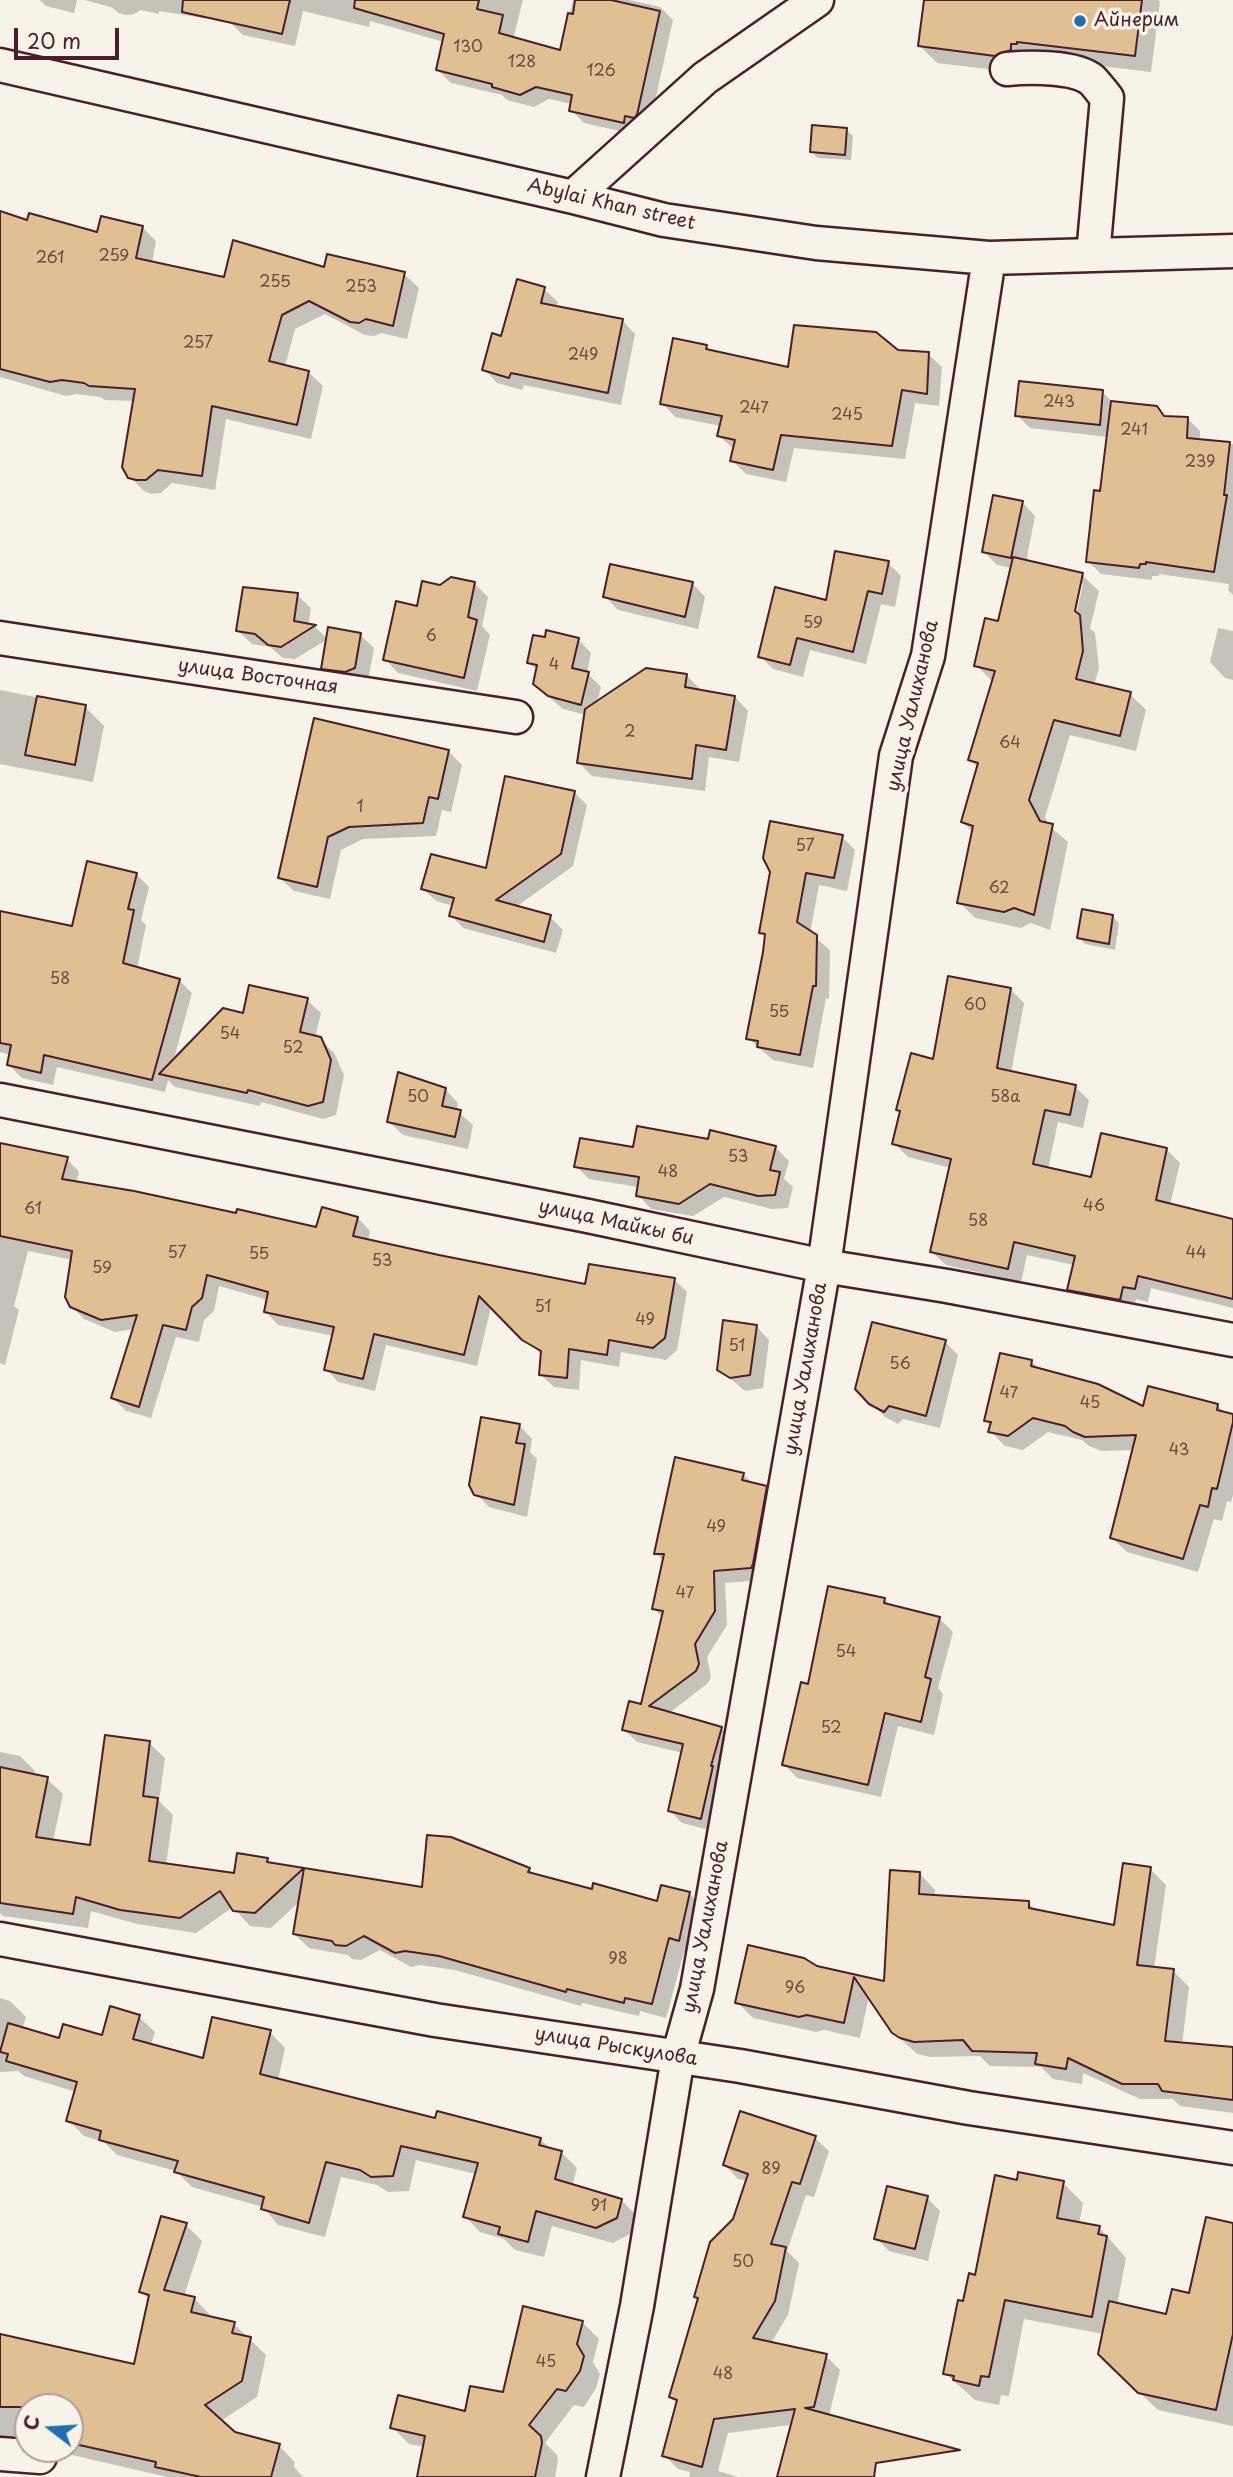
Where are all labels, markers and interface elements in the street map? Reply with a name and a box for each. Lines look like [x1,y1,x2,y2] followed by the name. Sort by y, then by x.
[1094,10,1180,32] place label: Айнерим
[1072,13,1088,29] marker: Айнерим
[18,14,122,58] scale bar
[27,24,81,56] text: 20 m
[453,38,483,58] house number: 130
[508,53,536,73] house number: 128
[586,62,616,82] house number: 126
[525,175,697,235] street label: Abylai Khan street
[99,247,129,267] house number: 259
[36,249,64,269] house number: 261
[259,273,291,293] house number: 255
[345,278,377,298] house number: 253
[183,334,213,354] house number: 257
[568,346,598,366] house number: 249
[1043,393,1075,413] house number: 243
[739,399,769,419] house number: 247
[831,406,863,426] house number: 245
[1120,421,1148,441] house number: 241
[1185,453,1215,473] house number: 239
[803,614,823,634] house number: 59
[882,618,944,794] street label: улица Уалиханова
[425,627,437,647] house number: 6
[176,654,340,700] street label: улица Восточная
[549,656,559,676] house number: 4
[624,723,636,743] house number: 2
[999,734,1021,754] house number: 64
[356,798,364,818] house number: 1
[795,837,815,857] house number: 57
[988,879,1010,899] house number: 62
[50,970,70,990] house number: 58
[964,996,986,1016] house number: 60
[769,1003,789,1023] house number: 55
[220,1025,240,1045] house number: 54
[282,1039,304,1059] house number: 52
[407,1088,429,1108] house number: 50
[990,1088,1020,1108] house number: 58а
[728,1148,748,1168] house number: 53
[658,1163,678,1183] house number: 48
[536,1195,696,1251] street label: улица Майкы би
[1083,1197,1105,1217] house number: 46
[24,1200,42,1220] house number: 61
[968,1212,988,1232] house number: 58
[167,1244,187,1264] house number: 57
[1185,1244,1207,1264] house number: 44
[249,1245,269,1265] house number: 55
[372,1252,392,1272] house number: 53
[92,1259,112,1279] house number: 59
[780,1281,832,1457] street label: улица Уалиханова
[534,1298,552,1318] house number: 51
[635,1311,655,1331] house number: 49
[728,1337,746,1357] house number: 51
[889,1355,911,1375] house number: 56
[1000,1384,1018,1404] house number: 47
[1080,1394,1100,1414] house number: 45
[1169,1441,1189,1461] house number: 43
[706,1518,726,1538] house number: 49
[676,1584,694,1604] house number: 47
[836,1643,856,1663] house number: 54
[820,1719,842,1739] house number: 52
[678,1839,734,2015] street label: улица Уалиханова
[608,1950,628,1970] house number: 98
[785,1979,805,1999] house number: 96
[533,2023,699,2071] street label: улица Рыскулова
[761,2160,781,2180] house number: 89
[591,2197,607,2217] house number: 91
[732,2253,754,2273] house number: 50
[536,2353,556,2373] house number: 45
[713,2365,733,2385] house number: 48
[14,2393,84,2463] north arrow
[15,2412,46,2433] text: С

